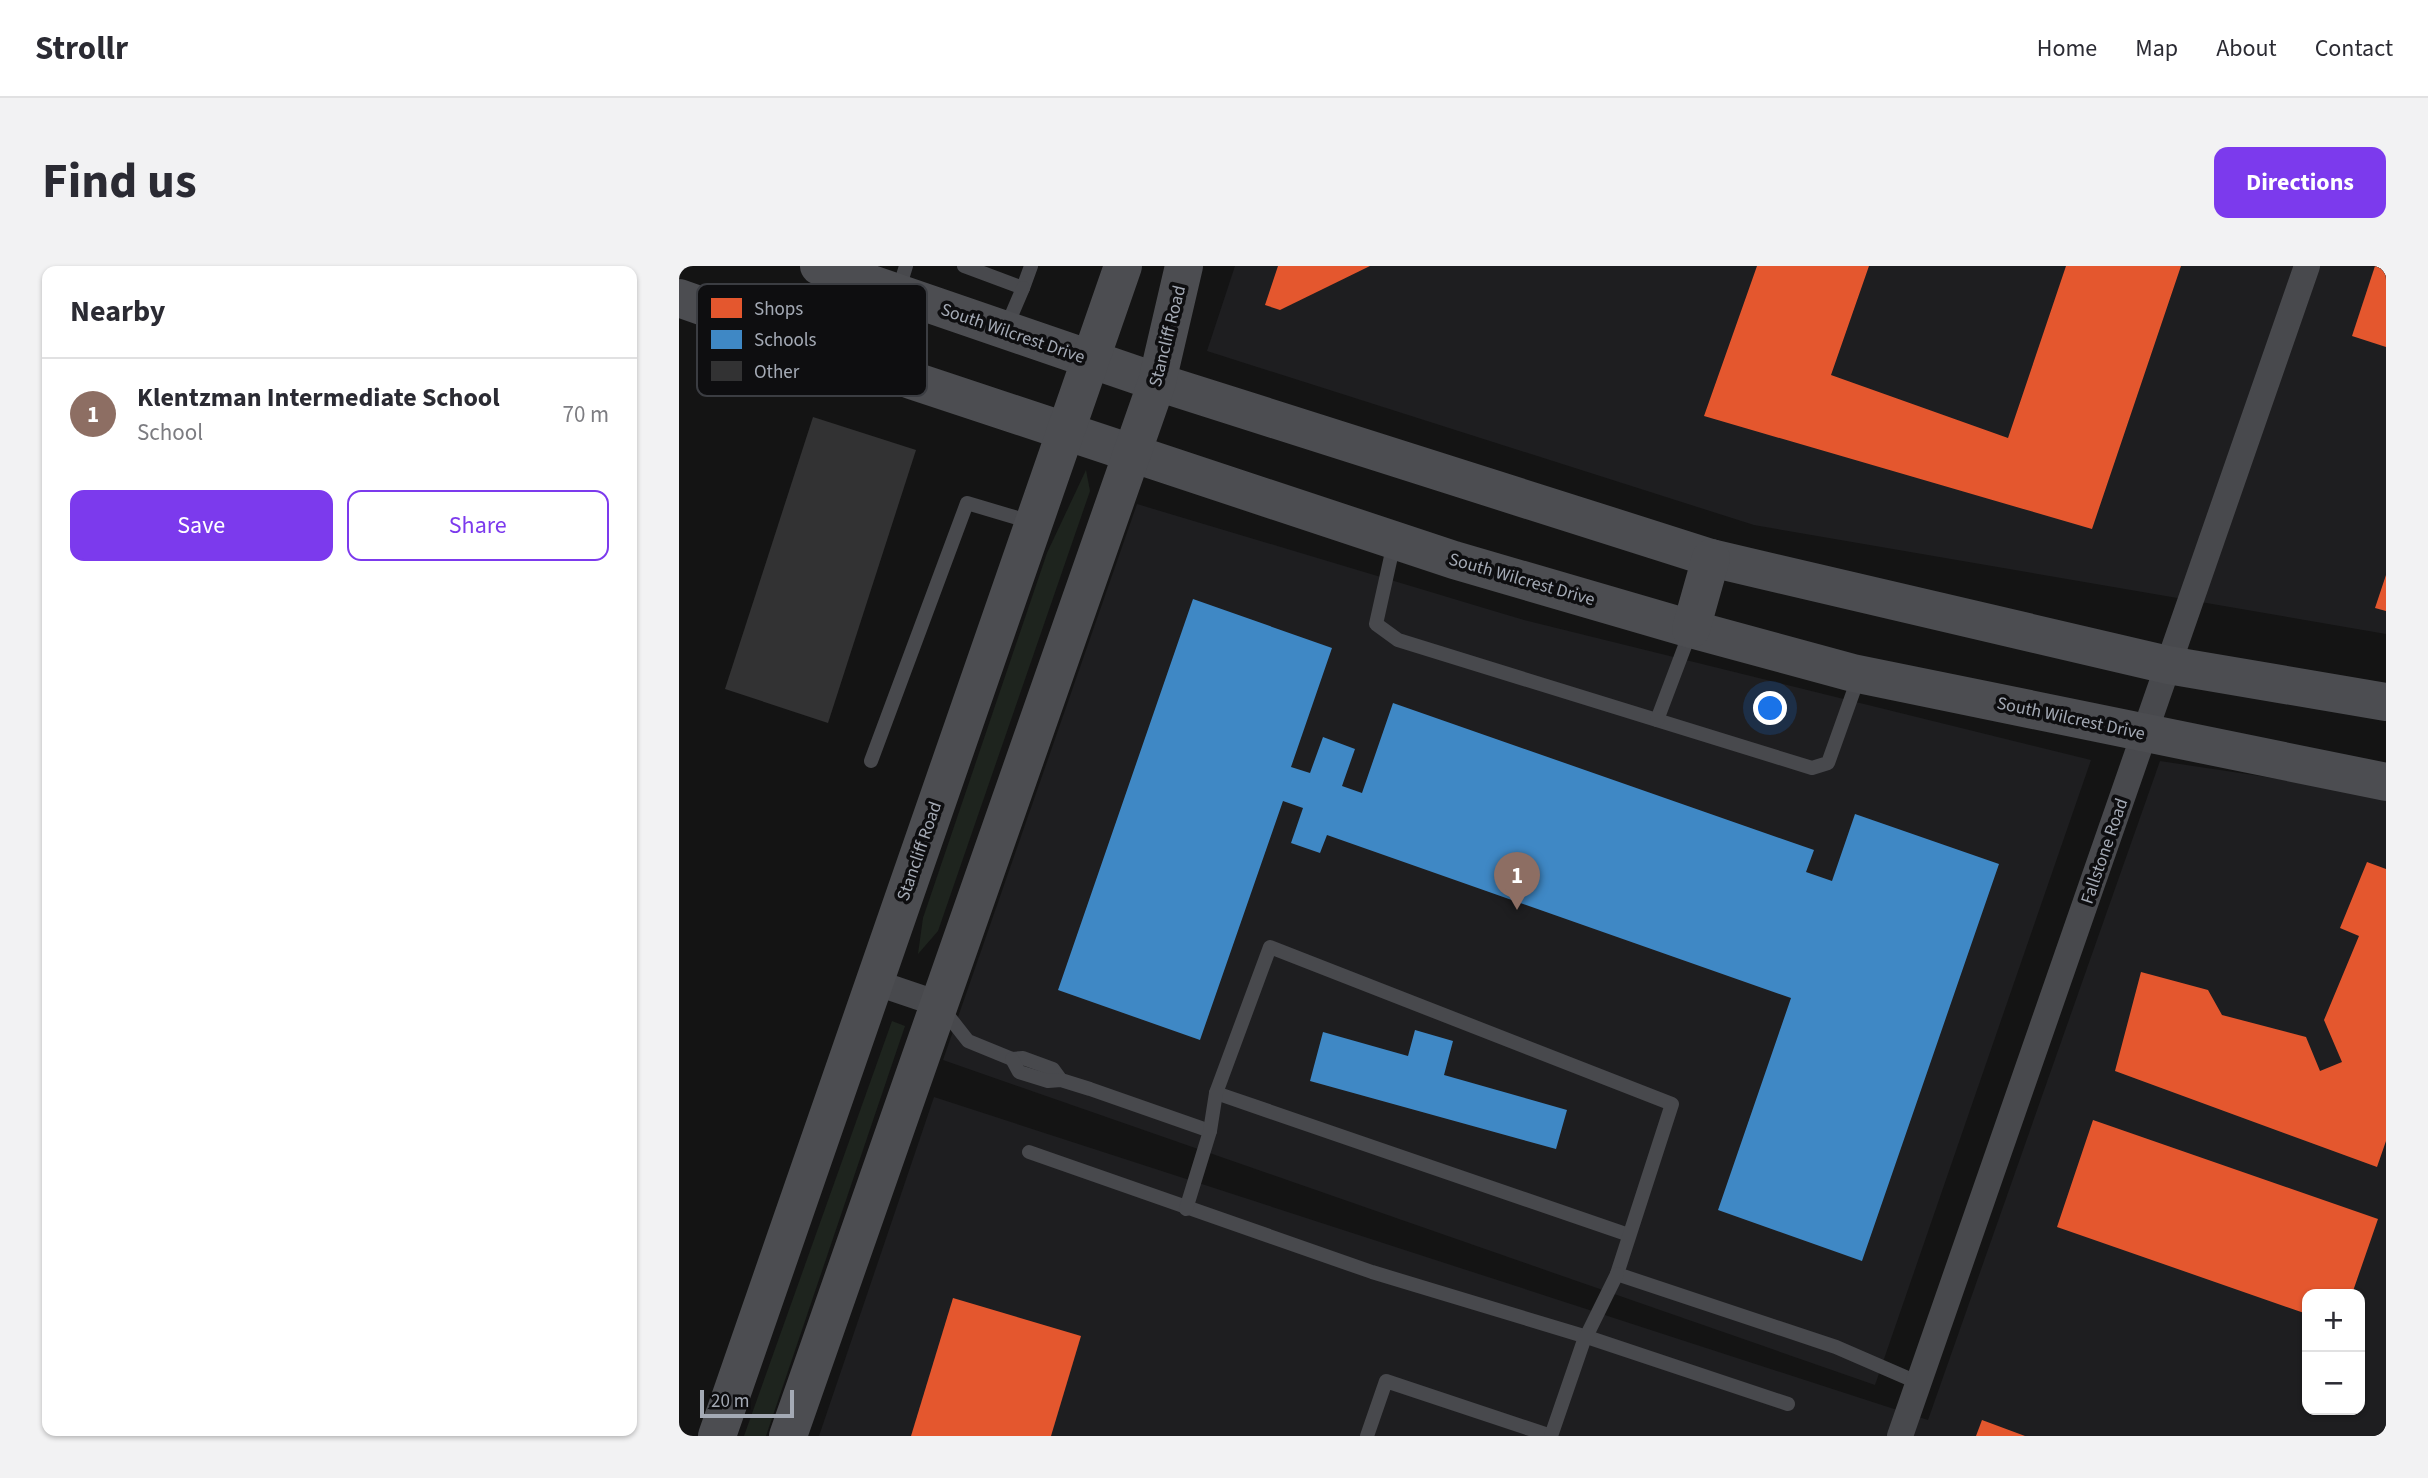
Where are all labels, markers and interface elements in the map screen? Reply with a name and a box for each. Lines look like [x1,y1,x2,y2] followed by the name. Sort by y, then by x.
[35,25,128,72] text: Strollr
[2037,31,2097,66] text: Home
[2135,31,2178,66] text: Map
[2216,31,2277,66] text: About
[2315,31,2393,66] text: Contact
[42,147,197,217] text: Find us
[2214,147,2386,218] button: Directions
[1143,283,1192,389] street label: Stancliff Road
[697,284,927,396] legend
[70,290,165,333] text: Nearby
[754,296,803,323] text: Shops
[937,297,1088,370] street label: South Wilcrest Drive
[754,327,817,354] text: Schools
[754,359,800,386] text: Other
[137,379,500,416] text: Klentzman Intermediate School
[87,398,99,431] text: 1
[562,398,609,431] text: 70 m
[137,416,203,449] text: School
[70,490,333,561] button: Save
[347,490,609,561] button: Share
[1446,547,1598,612] street label: South Wilcrest Drive
[1753,691,1787,725] your location
[1995,691,2147,746] street label: South Wilcrest Drive
[2075,795,2134,907] street label: Fallstone Road
[891,798,948,904] street label: Stancliff Road
[1494,852,1540,910] pin: 1
[2302,1289,2365,1415] map controls
[2302,1289,2365,1352] button: +
[2302,1352,2365,1415] button: −
[700,1387,795,1419] scale bar
[711,1388,749,1415] text: 20 m

